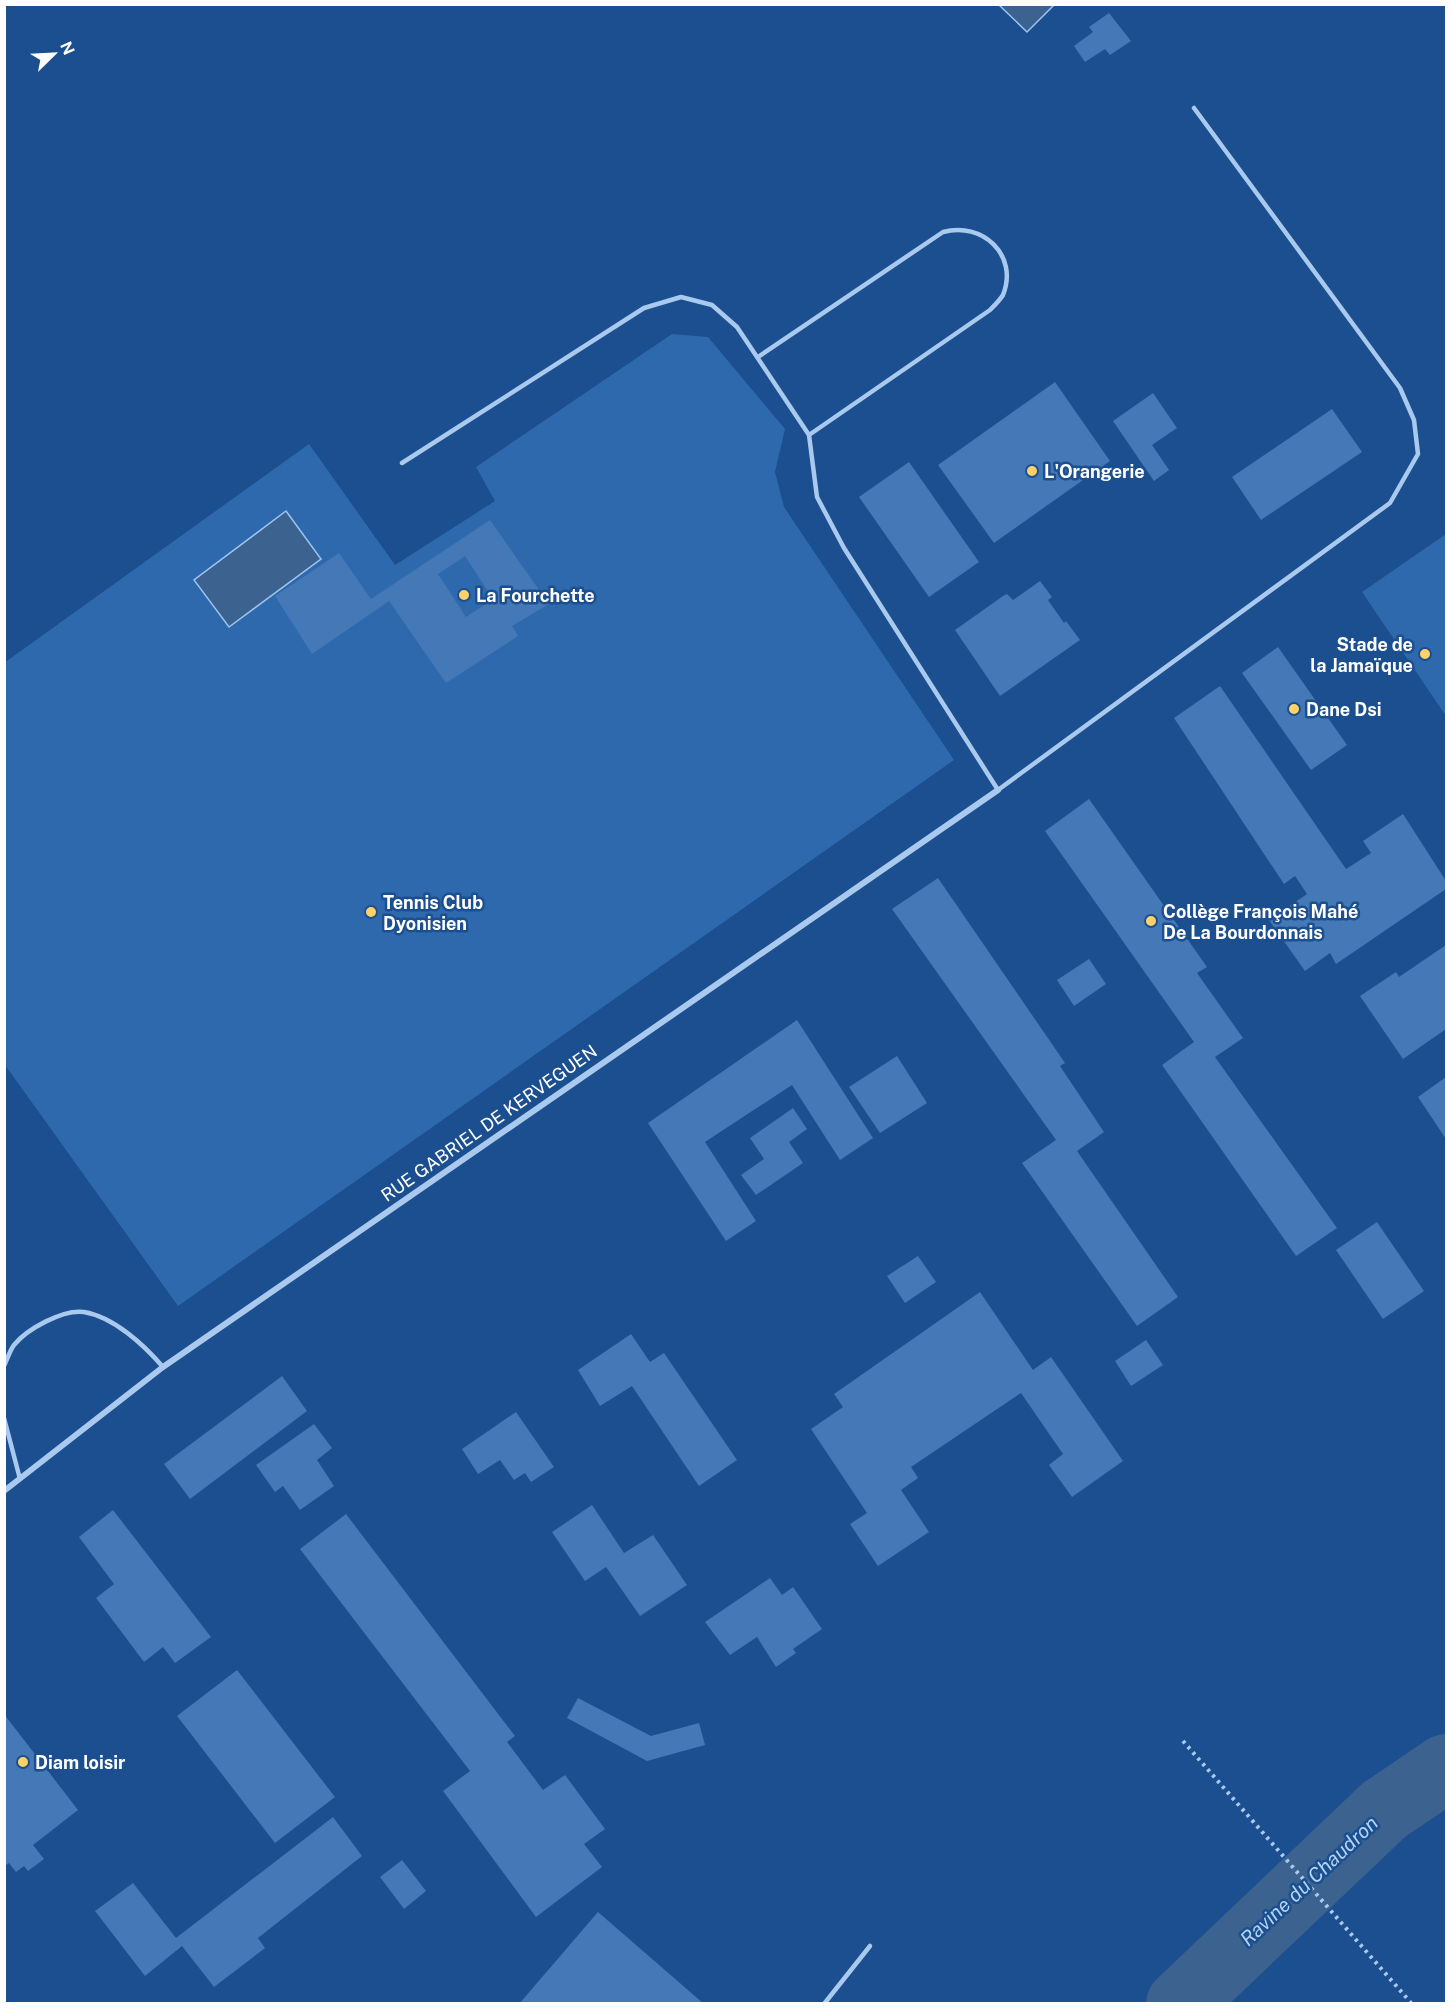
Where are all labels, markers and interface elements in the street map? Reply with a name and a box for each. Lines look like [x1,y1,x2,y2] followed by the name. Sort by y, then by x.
[24,24,84,84] north arrow
[56,39,78,58] text: N
[1044,461,1145,482] place label: L'Orangerie
[1025,464,1039,478] marker: L'Orangerie
[476,585,595,606] place label: La Fourchette
[457,588,471,602] marker: La Fourchette
[1310,634,1413,676] place label: Stade de la Jamaïque
[1418,647,1432,661] marker: Stade de la Jamaïque
[1306,699,1381,720] place label: Dane Dsi
[1287,702,1301,716] marker: Dane Dsi
[383,892,483,934] place label: Tennis Club Dyonisien
[1163,901,1358,943] place label: Collège François Mahé De La Bourdonnais
[364,905,378,919] marker: Tennis Club Dyonisien
[1144,914,1158,928] marker: Collège François Mahé De La Bourdonnais
[377,1040,601,1206] street label: RUE GABRIEL DE KERVEGUEN
[35,1752,126,1773] place label: Diam loisir
[16,1755,30,1769] marker: Diam loisir
[1235,1811,1383,1951] water label: Ravine du Chaudron

